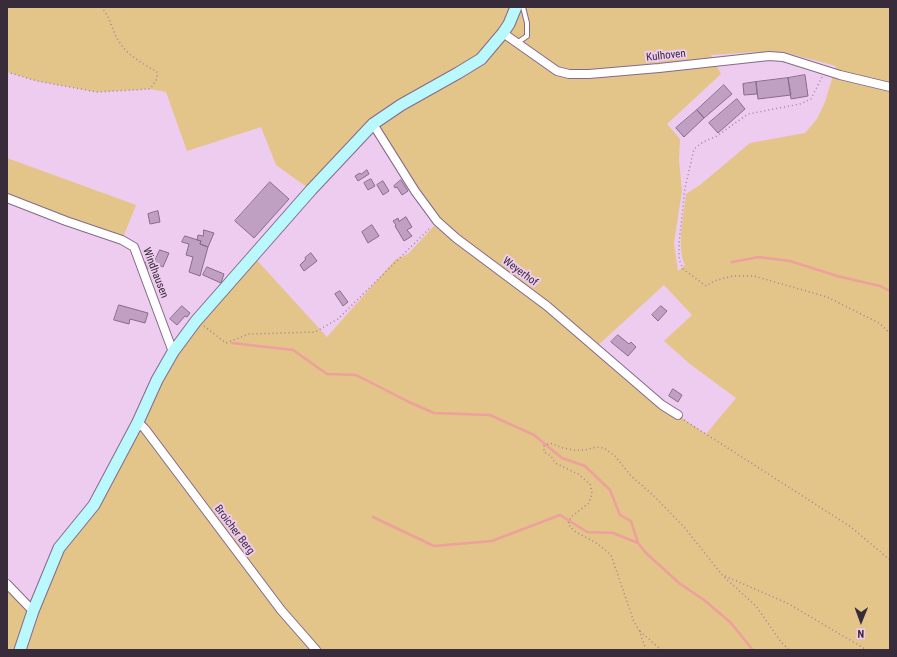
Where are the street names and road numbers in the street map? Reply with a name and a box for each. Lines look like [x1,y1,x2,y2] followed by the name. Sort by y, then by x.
[646,47,686,65] street label: Kulhoven
[139,246,171,300] street label: Windhausen
[500,255,540,289] street label: Weyerhof
[211,503,257,557] street label: Broicher Berg

